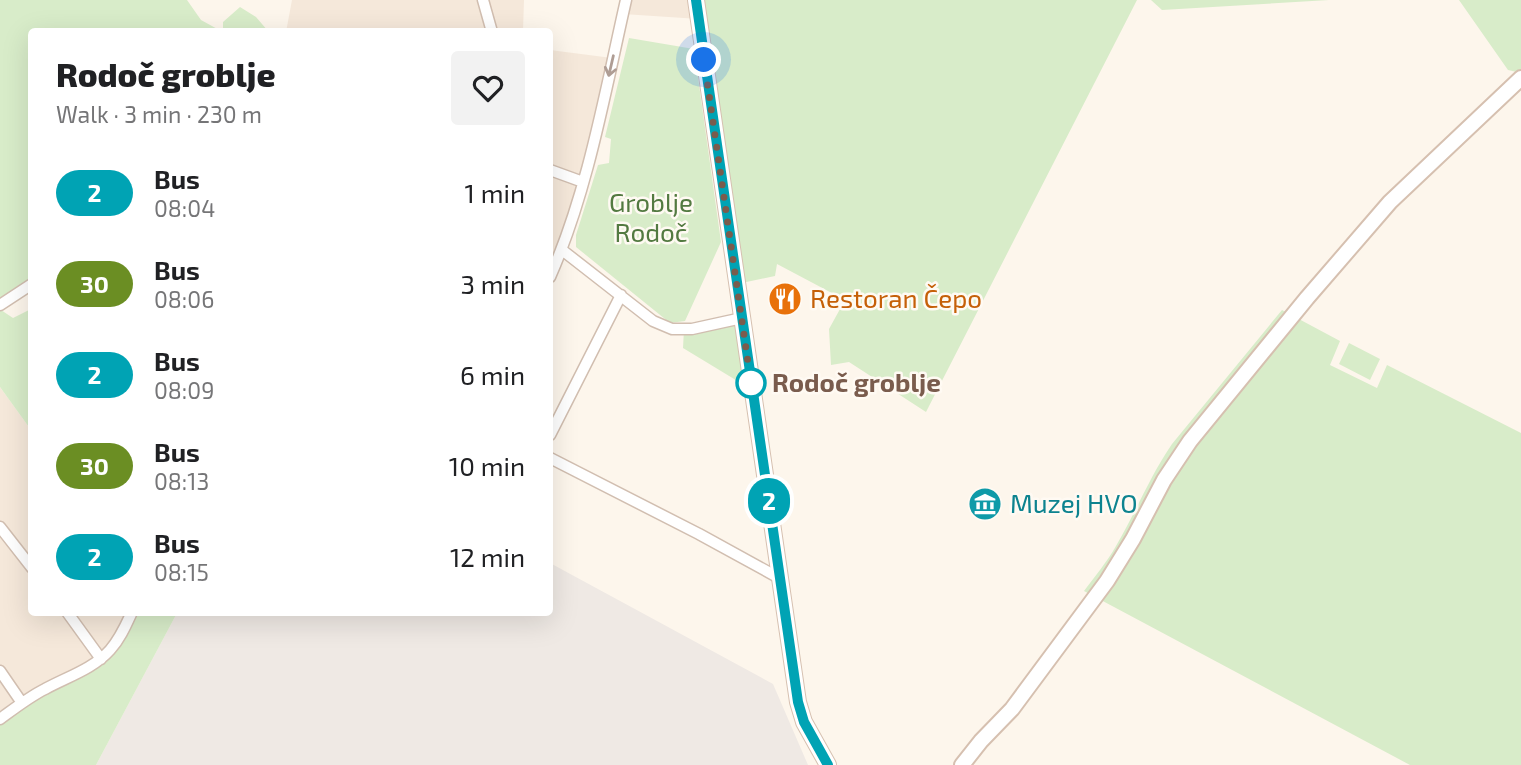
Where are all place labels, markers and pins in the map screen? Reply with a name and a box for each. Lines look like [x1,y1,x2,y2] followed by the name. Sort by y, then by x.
[766,280,804,318] restaurant icon: Restoran Čepo
[810,282,982,313] place label: Restoran Čepo
[772,366,941,397] place label: Rodoč groblje
[736,368,766,398] marker: Rodoč groblje
[966,485,1004,523] museum icon: Muzej HVO
[1010,487,1138,518] place label: Muzej HVO

